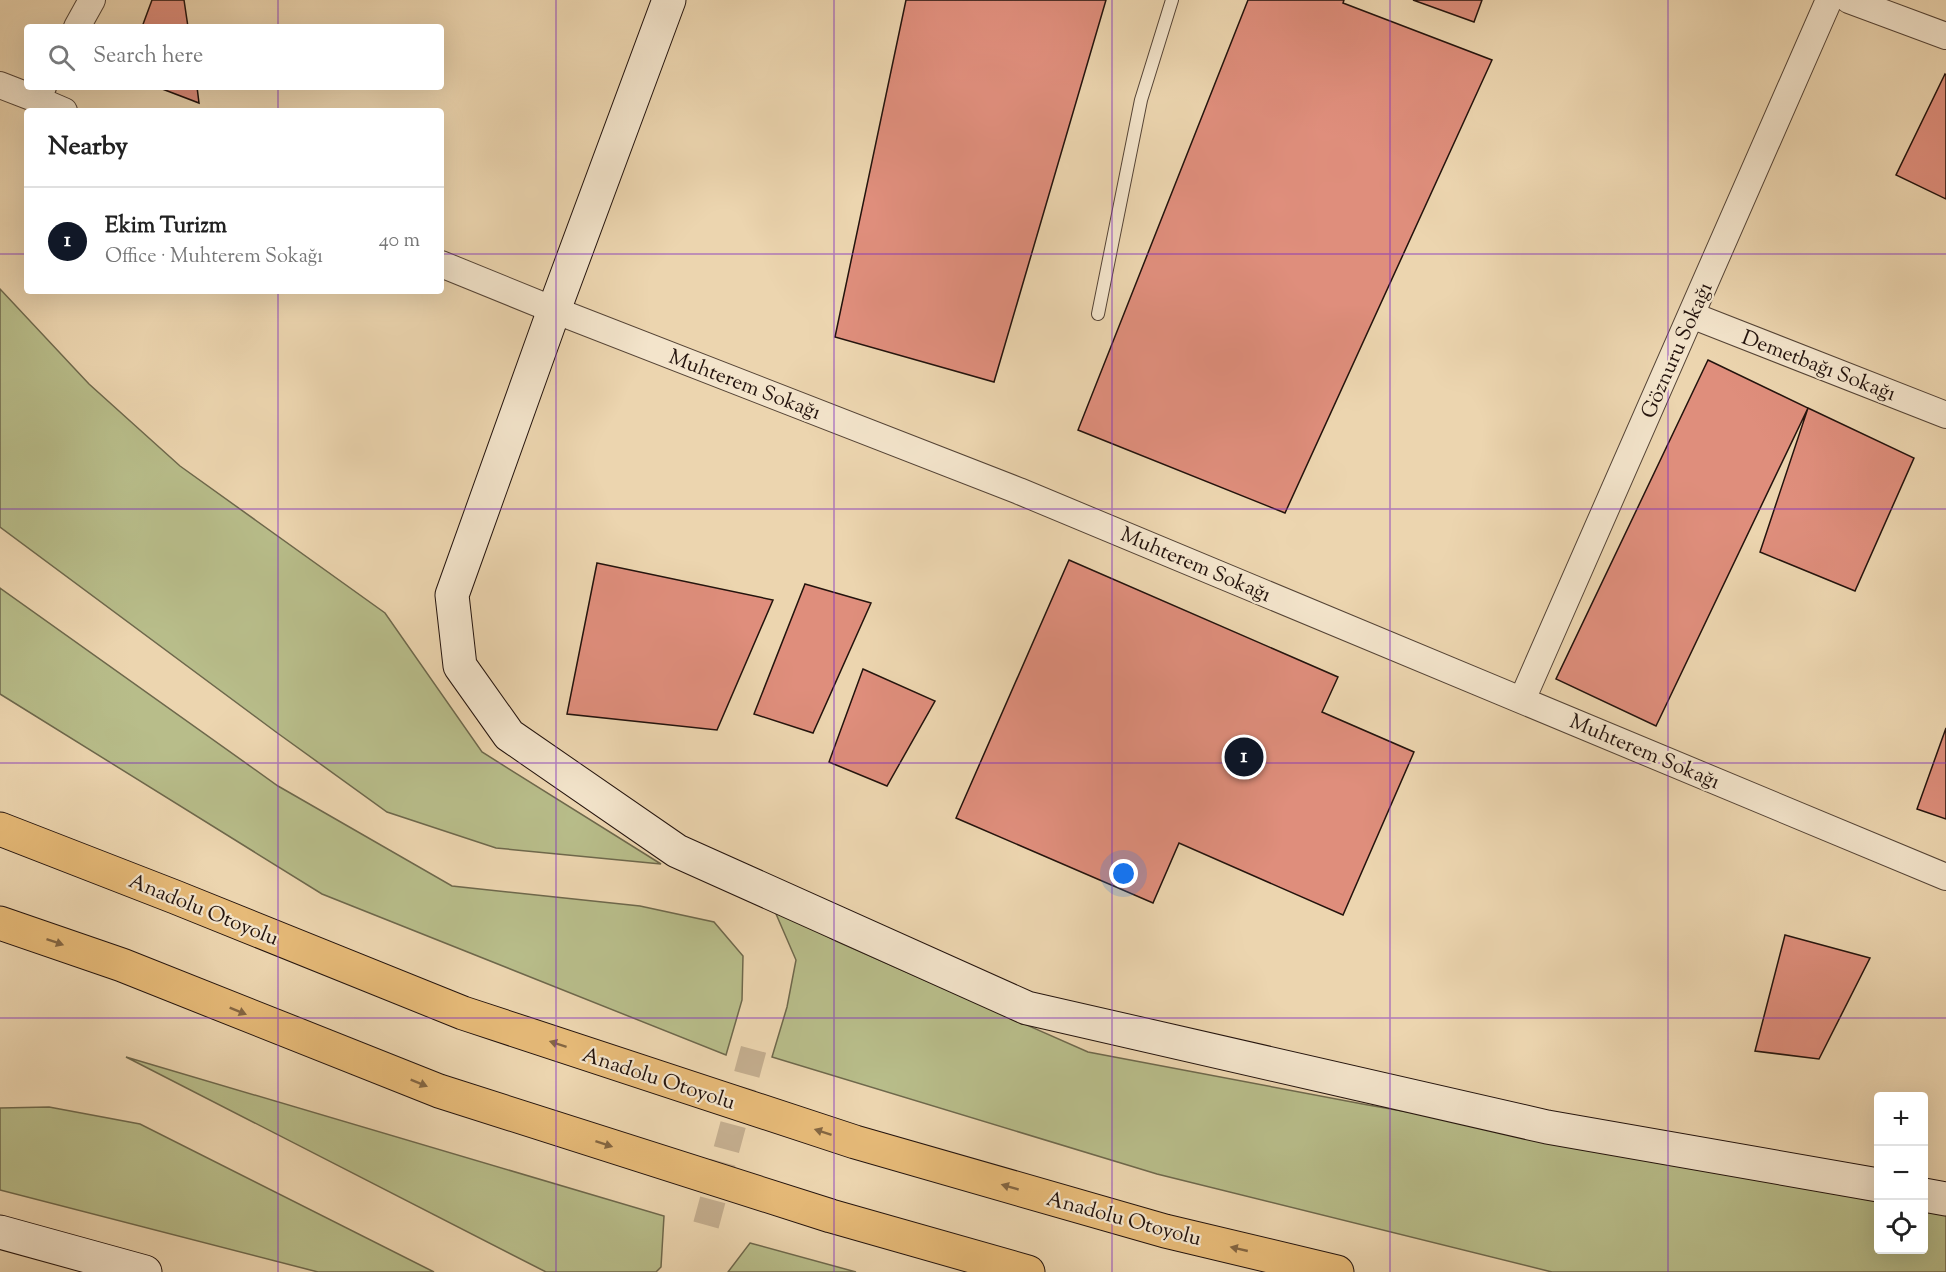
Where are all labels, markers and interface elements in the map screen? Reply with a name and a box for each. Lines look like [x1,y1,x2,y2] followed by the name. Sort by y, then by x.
[24,24,444,90] search box
[45,41,78,74] icon: search
[93,41,203,73] text: Search here
[48,129,128,166] text: Nearby
[105,211,227,243] text: Ekim Turizm
[64,227,71,256] text: 1
[379,227,420,256] text: 40 m
[105,243,323,272] text: Office · Muhterem Sokağı
[1634,278,1721,424] street label: Göznuru Sokağı
[1737,324,1900,410] street label: Demetbağı Sokağı
[664,343,825,429] street label: Muhterem Sokağı
[1115,521,1275,611] street label: Muhterem Sokağı
[1564,708,1724,798] street label: Muhterem Sokağı
[1224,734,1264,780] pin: 1
[1109,859,1138,888] your location
[124,867,283,955] street label: Anadolu Otoyolu
[46,938,64,947] one-way arrow
[229,1006,247,1016] one-way arrow
[549,1039,567,1049] one-way arrow
[578,1041,739,1119] street label: Anadolu Otoyolu
[410,1079,428,1088] one-way arrow
[1874,1092,1928,1254] map controls
[1874,1092,1928,1146] button: +
[814,1126,832,1136] one-way arrow
[595,1140,613,1149] one-way arrow
[1874,1146,1928,1200] button: −
[1001,1182,1019,1191] one-way arrow
[1043,1185,1204,1255] street label: Anadolu Otoyolu
[1874,1200,1928,1254] button: locate
[1230,1243,1248,1253] one-way arrow

